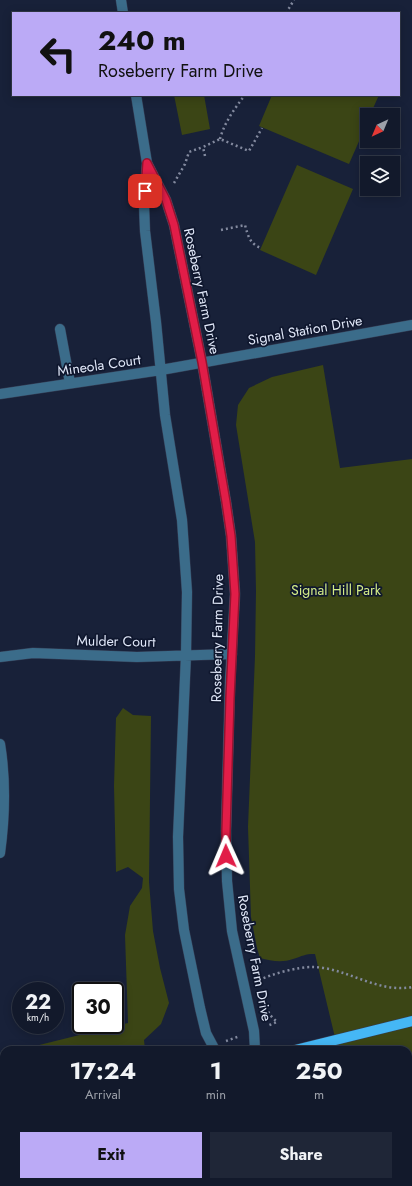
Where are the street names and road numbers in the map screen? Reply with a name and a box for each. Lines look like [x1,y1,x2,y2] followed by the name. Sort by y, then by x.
[179,226,225,356] street label: Roseberry Farm Drive
[246,310,364,350] street label: Signal Station Drive
[56,349,143,381] street label: Mineola Court
[206,574,228,702] street label: Roseberry Farm Drive
[76,630,156,652] street label: Mulder Court
[233,893,277,1023] street label: Roseberry Farm Drive

